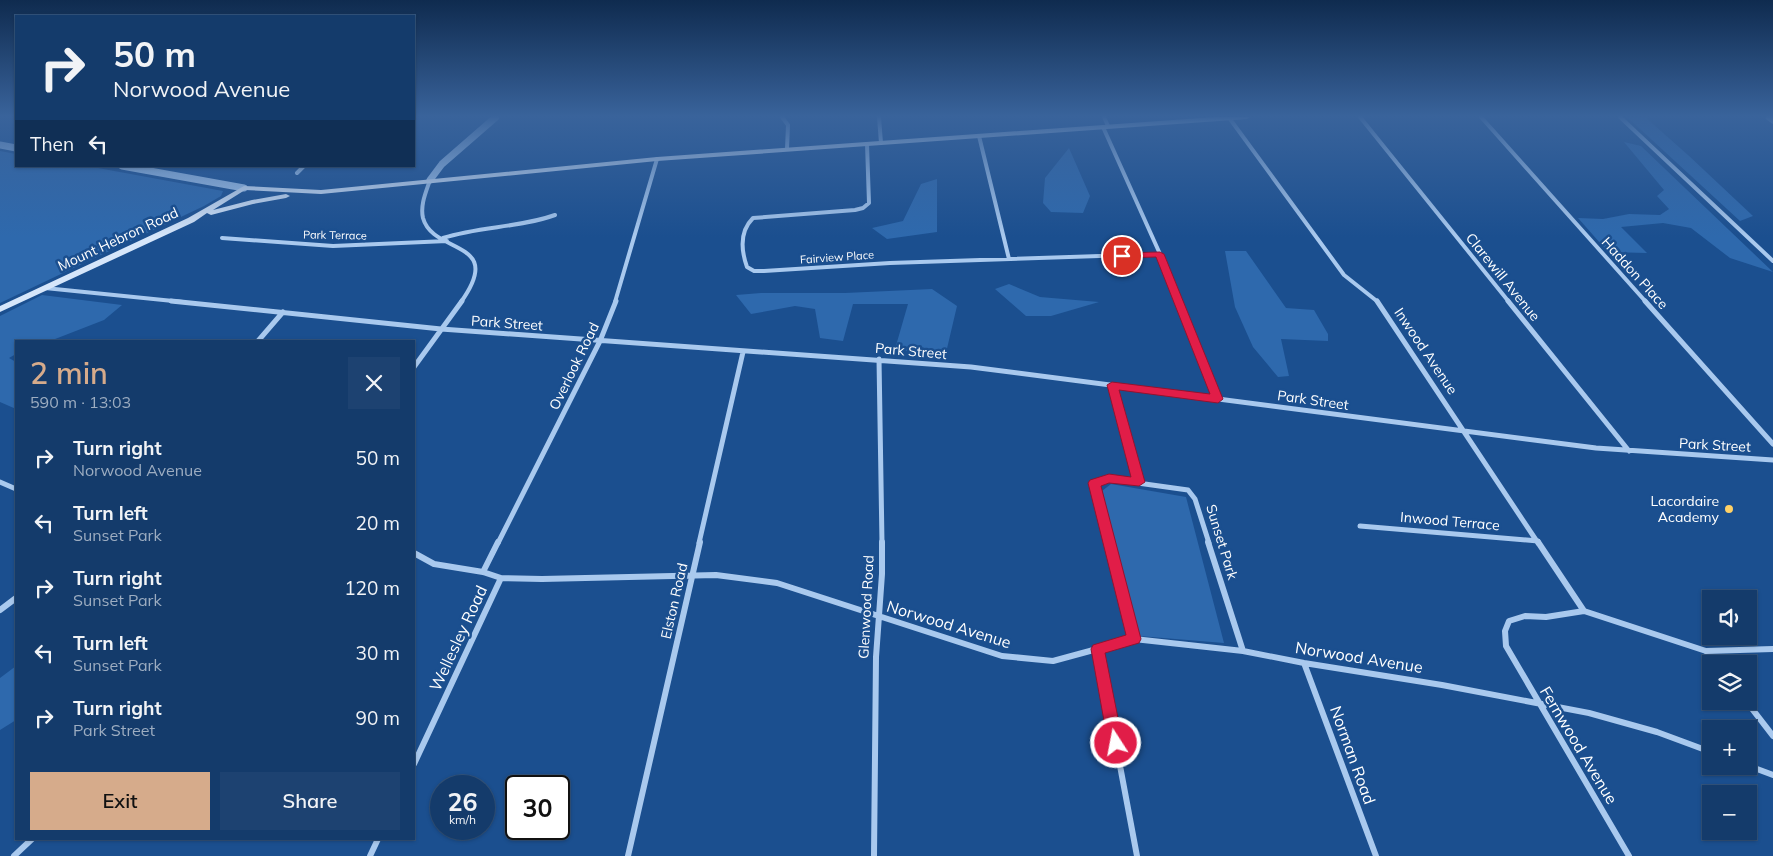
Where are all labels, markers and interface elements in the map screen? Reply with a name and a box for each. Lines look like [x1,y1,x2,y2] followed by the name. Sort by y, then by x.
[113,32,196,76] text: 50 m
[30,35,95,100] icon: right
[113,75,290,103] text: Norwood Avenue
[84,130,112,158] icon: left
[30,132,74,156] text: Then
[55,203,181,275] street label: Mount Hebron Road
[303,227,367,243] street label: Park Terrace
[1462,229,1544,325] street label: Clarewill Avenue
[1598,233,1672,313] street label: Haddon Place
[1101,235,1143,277] pin
[1108,242,1136,270] icon: arrive
[800,247,874,267] street label: Fairview Place
[1390,304,1462,398] street label: Inwood Avenue
[471,312,544,334] street label: Park Street
[545,319,603,413] street label: Overlook Road
[874,339,948,363] street label: Park Street
[30,354,108,392] text: 2 min
[348,357,400,409] button: close
[1276,386,1350,414] street label: Park Street
[30,392,131,412] text: 590 m · 13:03
[1679,434,1751,456] street label: Park Street
[73,436,162,460] text: Turn right
[30,444,58,472] icon: right
[356,446,400,470] text: 50 m
[73,460,202,480] text: Norwood Avenue
[1650,492,1720,526] place label: Lacordaire Academy
[73,501,148,525] text: Turn left
[1202,502,1242,582] street label: Sunset Park
[1723,503,1735,515] marker: Lacordaire Academy
[1400,508,1500,534] street label: Inwood Terrace
[30,509,58,537] icon: left
[356,511,400,535] text: 20 m
[73,525,162,545] text: Sunset Park
[854,555,878,659] street label: Glenwood Road
[657,561,691,641] street label: Elston Road
[73,566,162,590] text: Turn right
[30,574,58,602] icon: right
[344,576,400,600] text: 120 m
[425,582,491,694] street label: Wellesley Road
[73,590,162,610] text: Sunset Park
[1702,590,1757,840] map controls
[1702,590,1757,645] button: sound
[884,596,1014,652] street label: Norwood Avenue
[73,631,148,655] text: Turn left
[1294,637,1424,677] street label: Norwood Avenue
[30,639,58,667] icon: left
[356,641,400,665] text: 30 m
[73,655,162,675] text: Sunset Park
[1702,655,1757,710] button: layers
[1536,682,1622,808] street label: Fernwood Avenue
[73,696,162,720] text: Turn right
[1326,703,1380,807] street label: Norman Road
[30,704,58,732] icon: right
[356,706,400,730] text: 90 m
[1089,716,1141,768] position arrow
[73,720,155,740] text: Park Street
[1702,720,1757,775] button: +
[30,772,210,830] button: Exit
[220,772,400,830] button: Share
[505,775,570,840] speed limit sign: 30
[1702,785,1757,840] button: −
[447,786,478,817] text: 26
[449,812,476,827] text: km/h

